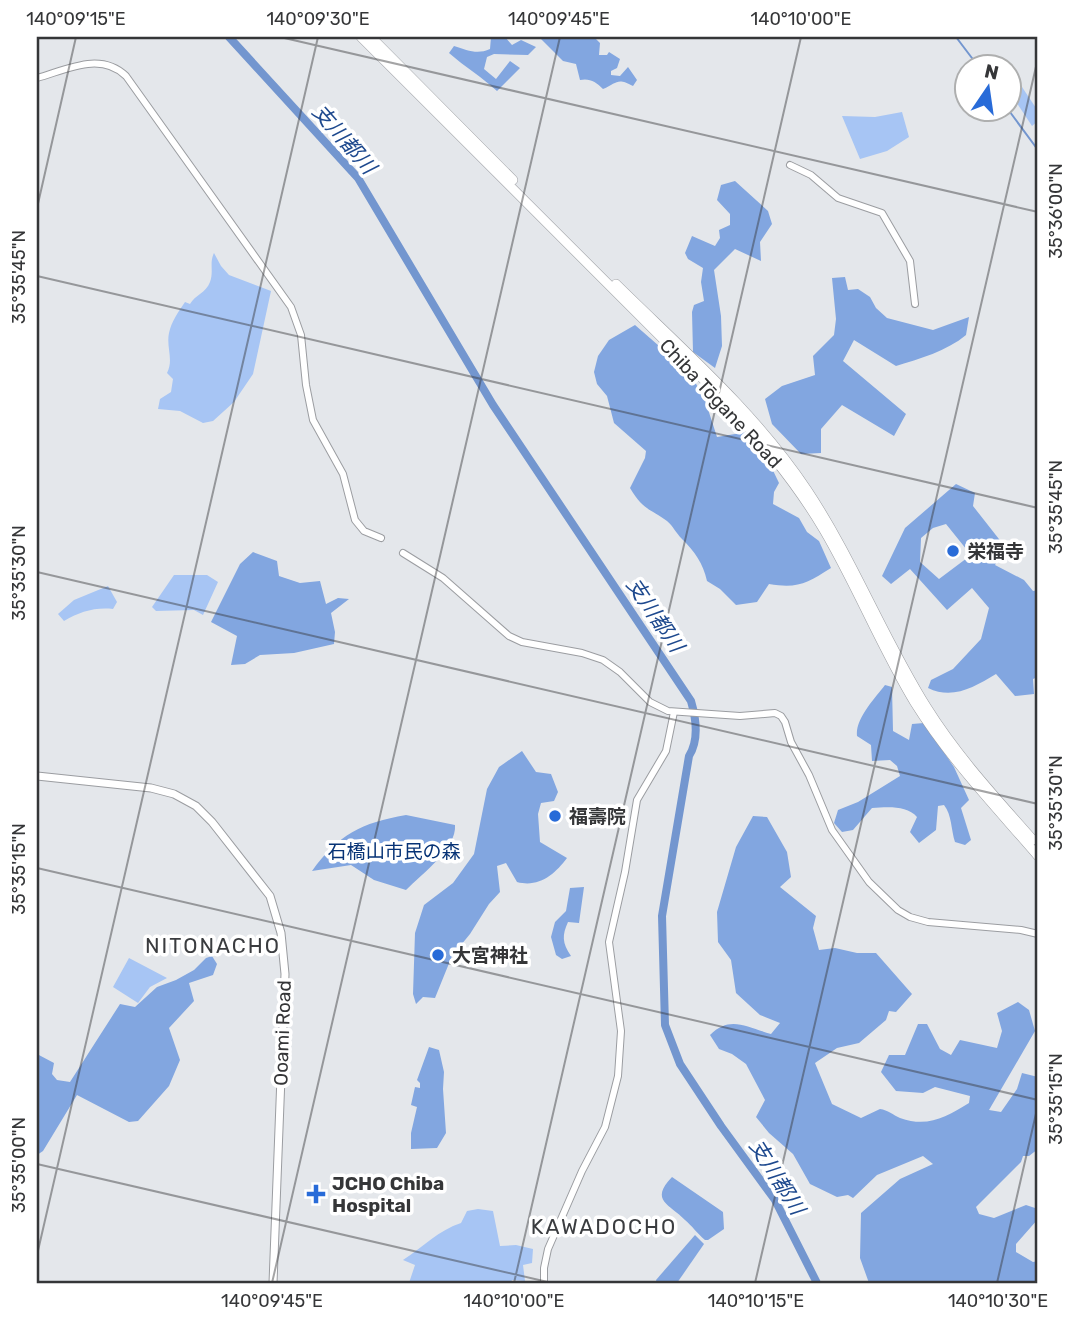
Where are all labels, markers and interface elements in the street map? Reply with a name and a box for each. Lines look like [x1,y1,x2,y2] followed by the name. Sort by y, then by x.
[26,8,126,30] text: 140°09'15"E
[266,8,370,30] text: 140°09'30"E
[508,8,610,30] text: 140°09'45"E
[751,8,851,30] text: 140°10'00"E
[953,52,1023,122] north arrow
[982,59,1001,85] text: N
[307,99,383,180] water label: 支川都川
[1045,163,1067,259] text: 35°36'00"N
[8,230,30,324] text: 35°35'45"N
[655,334,787,473] street label: Chiba Tōgane Road
[1045,460,1067,554] text: 35°35'45"N
[8,525,30,621] text: 35°35'30"N
[967,540,1024,563] place label: 栄福寺
[945,543,961,559] marker: 栄福寺
[622,573,690,658] water label: 支川都川
[1045,755,1067,851] text: 35°35'30"N
[569,805,626,828] place label: 福壽院
[547,808,563,824] marker: 福壽院
[8,823,30,915] text: 35°35'15"N
[327,840,461,863] park label: 石橋山市民の森
[145,933,281,958] district label: NITONACHO
[452,944,528,967] place label: 大宮神社
[430,947,446,963] marker: 大宮神社
[269,980,296,1086] street label: Ooami Road
[1045,1053,1067,1145] text: 35°35'15"N
[8,1117,30,1213] text: 35°35'00"N
[745,1134,811,1221] water label: 支川都川
[332,1172,444,1217] place label: JCHO Chiba Hospital
[306,1184,326,1204] marker: JCHO Chiba Hospital
[531,1214,677,1239] district label: KAWADOCHO
[221,1290,323,1312] text: 140°09'45"E
[464,1290,564,1312] text: 140°10'00"E
[708,1290,804,1312] text: 140°10'15"E
[948,1290,1048,1312] text: 140°10'30"E

